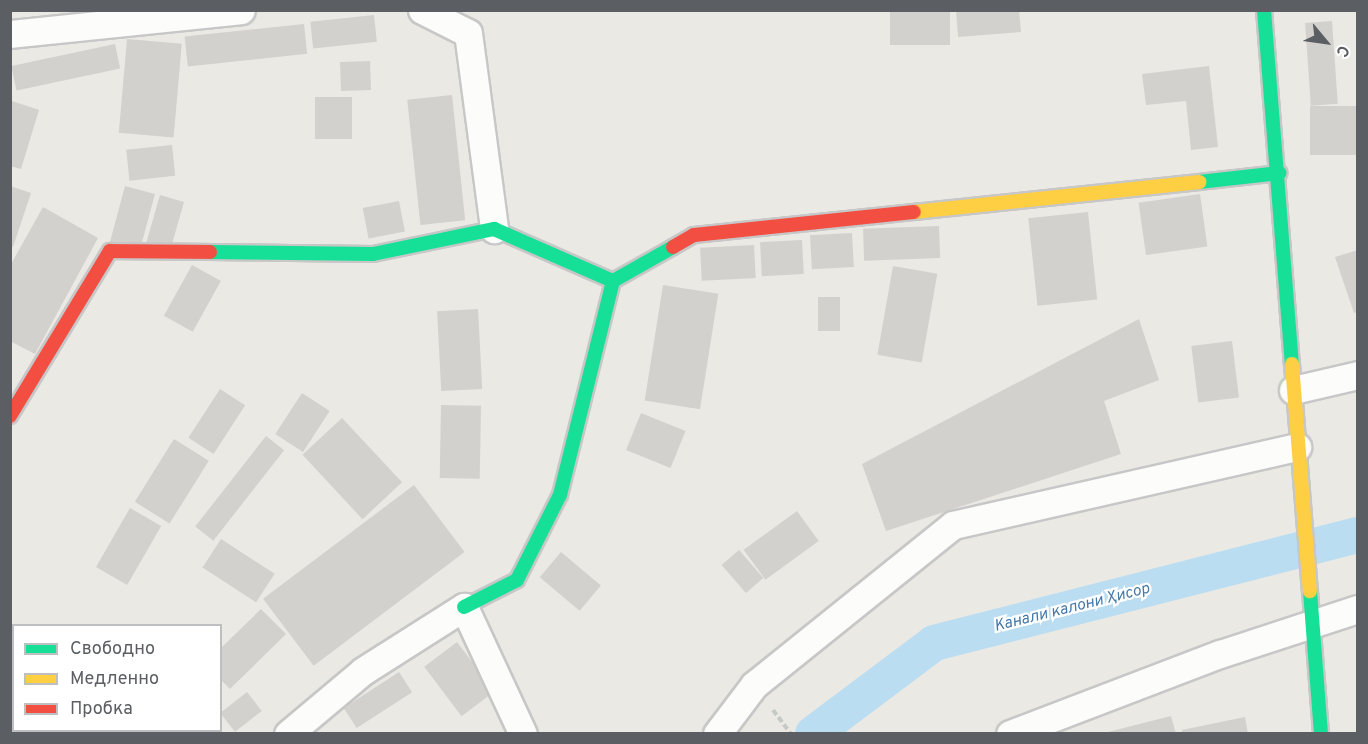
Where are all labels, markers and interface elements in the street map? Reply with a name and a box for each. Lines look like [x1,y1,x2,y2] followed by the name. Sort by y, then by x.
[1296,12,1356,72] north arrow
[1331,41,1353,60] text: С
[992,579,1152,637] water label: Канали калони Ҳисор
[12,624,222,732] legend
[70,638,155,661] text: Свободно
[70,668,159,691] text: Медленно
[70,698,133,721] text: Пробка

